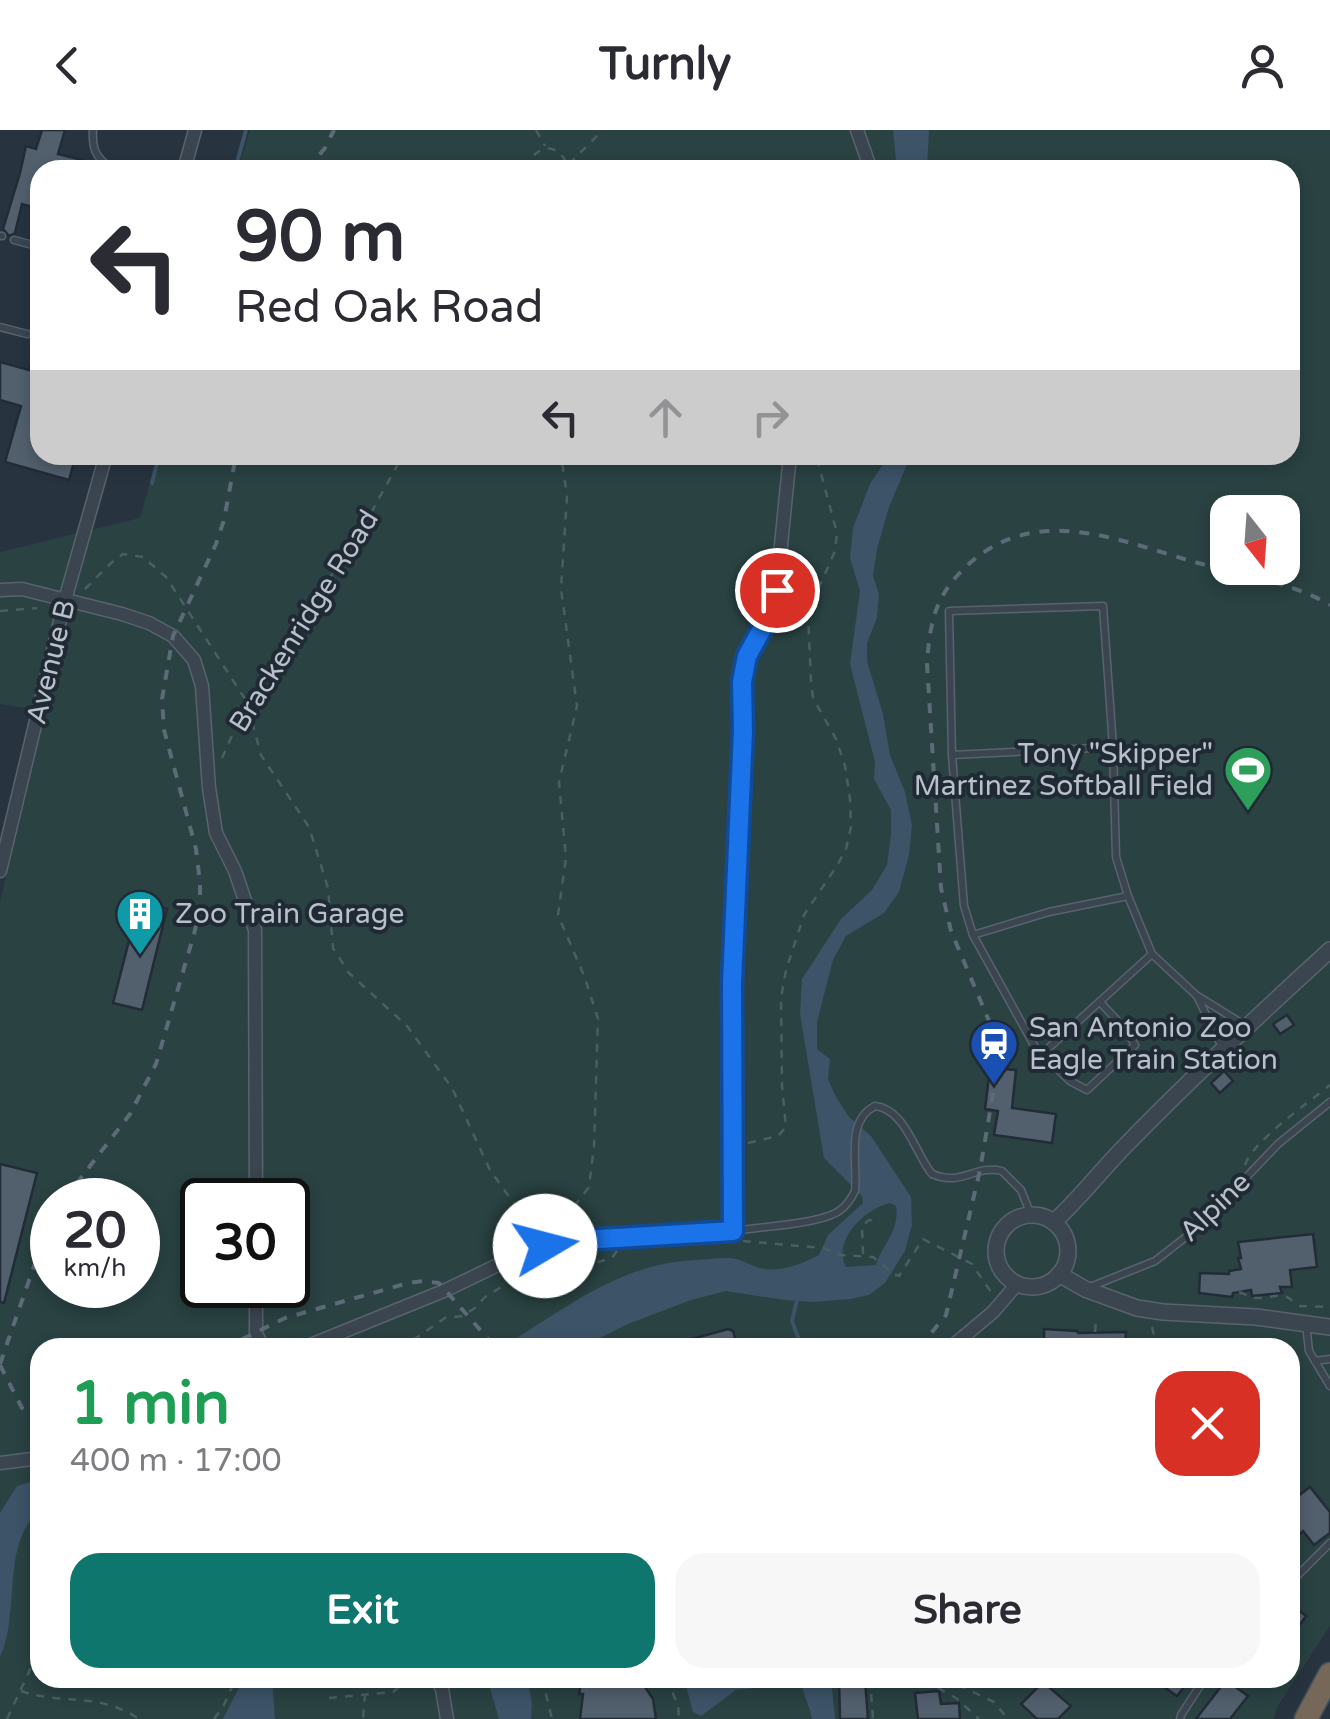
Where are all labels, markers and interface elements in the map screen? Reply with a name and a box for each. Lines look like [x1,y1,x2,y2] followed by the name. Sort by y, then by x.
[40,38,95,93] icon: back
[599,38,731,92] text: Turnly
[1235,38,1290,93] icon: person
[235,196,405,280] text: 90 m
[70,200,200,330] icon: left
[235,281,543,335] text: Red Oak Road
[533,390,588,445] icon: left
[638,390,693,445] icon: ahead
[743,390,798,445] icon: right
[1210,495,1300,585] north arrow
[1210,495,1300,585] map controls
[222,504,386,738] street label: Brackenridge Road
[735,548,820,633] pin
[750,563,805,618] icon: arrive
[19,596,83,728] street label: Avenue B
[914,737,1213,803] place label: Tony "Skipper" Martinez Softball Field
[1222,744,1274,812] sports icon: Tony "Skipper" Martinez Softball Field
[114,888,166,956] building icon: Zoo Train Garage
[175,897,404,931] place label: Zoo Train Garage
[1029,1011,1278,1077] place label: San Antonio Zoo Eagle Train Station
[968,1018,1020,1086] station icon: San Antonio Zoo Eagle Train Station
[1173,1165,1257,1249] street label: Alpine
[180,1178,310,1308] speed limit sign: 30
[493,1194,597,1298] position arrow
[64,1201,126,1261] text: 20
[64,1253,126,1283] text: km/h
[70,1368,230,1440] text: 1 min
[1155,1371,1260,1476] button: close
[70,1442,282,1480] text: 400 m · 17:00
[70,1553,655,1668] button: Exit
[675,1553,1260,1668] button: Share

